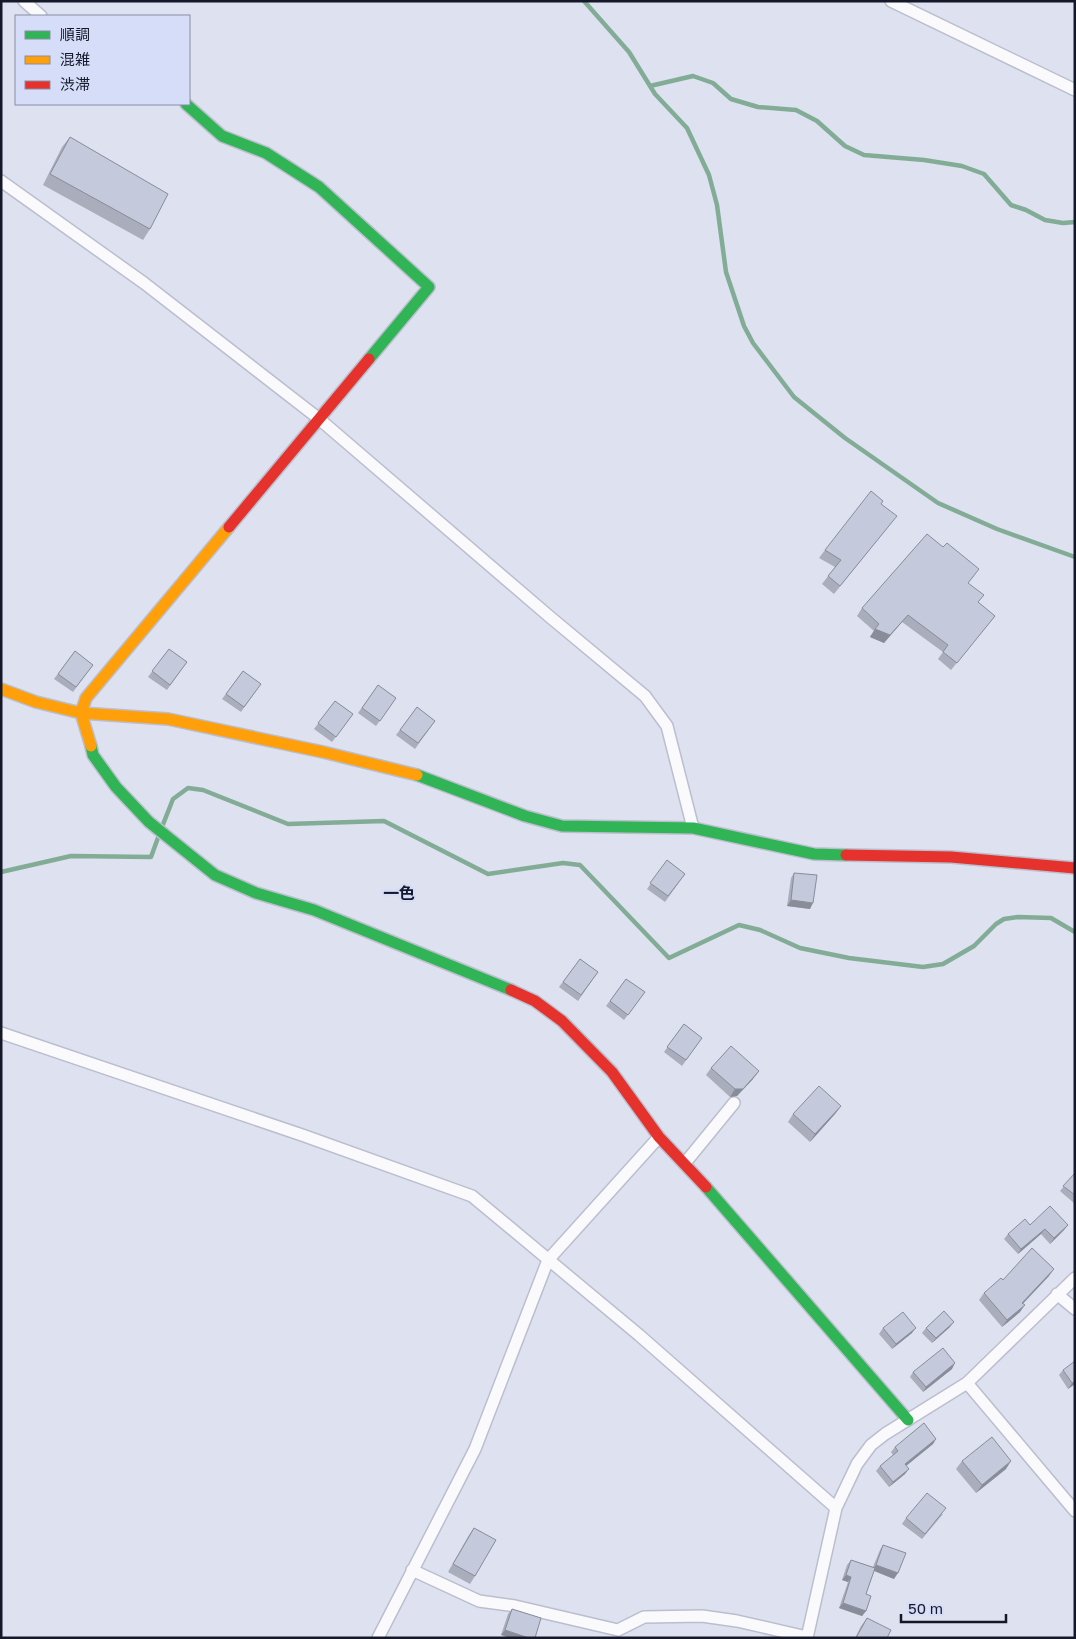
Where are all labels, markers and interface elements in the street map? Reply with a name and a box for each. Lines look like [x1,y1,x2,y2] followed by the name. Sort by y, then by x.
[15,15,190,105] legend
[60,25,90,43] text: 順調
[60,50,90,68] text: 混雑
[60,75,90,93] text: 渋滞
[383,883,415,903] district label: 一色
[901,1592,1006,1624] scale bar
[908,1599,943,1617] text: 50 m

